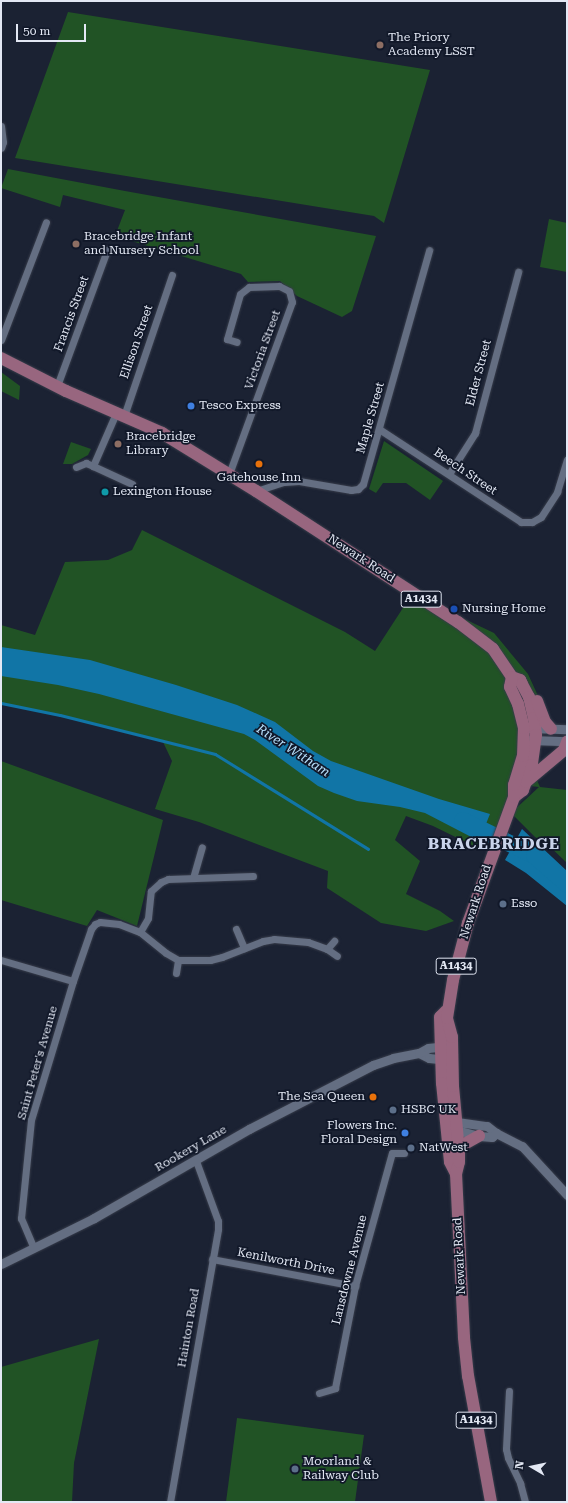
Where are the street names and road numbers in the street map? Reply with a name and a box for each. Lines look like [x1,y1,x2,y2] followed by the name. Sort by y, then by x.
[52,274,92,354] street label: Francis Street
[118,303,156,381] street label: Ellison Street
[242,308,284,392] street label: Victoria Street
[463,338,495,408] street label: Elder Street
[354,381,388,455] street label: Maple Street
[431,446,499,498] street label: Beech Street
[325,532,397,586] street label: Newark Road
[400,590,442,608] road number: A1434
[457,863,495,941] street label: Newark Road
[435,957,477,975] road number: A1434
[15,1005,61,1121] street label: Saint Peter's Avenue
[153,1123,229,1175] street label: Rookery Lane
[329,1214,371,1326] street label: Lansdowne Avenue
[451,1217,469,1295] street label: Newark Road
[236,1245,336,1279] street label: Kenilworth Drive
[175,1287,203,1369] street label: Hainton Road
[455,1411,497,1429] road number: A1434

